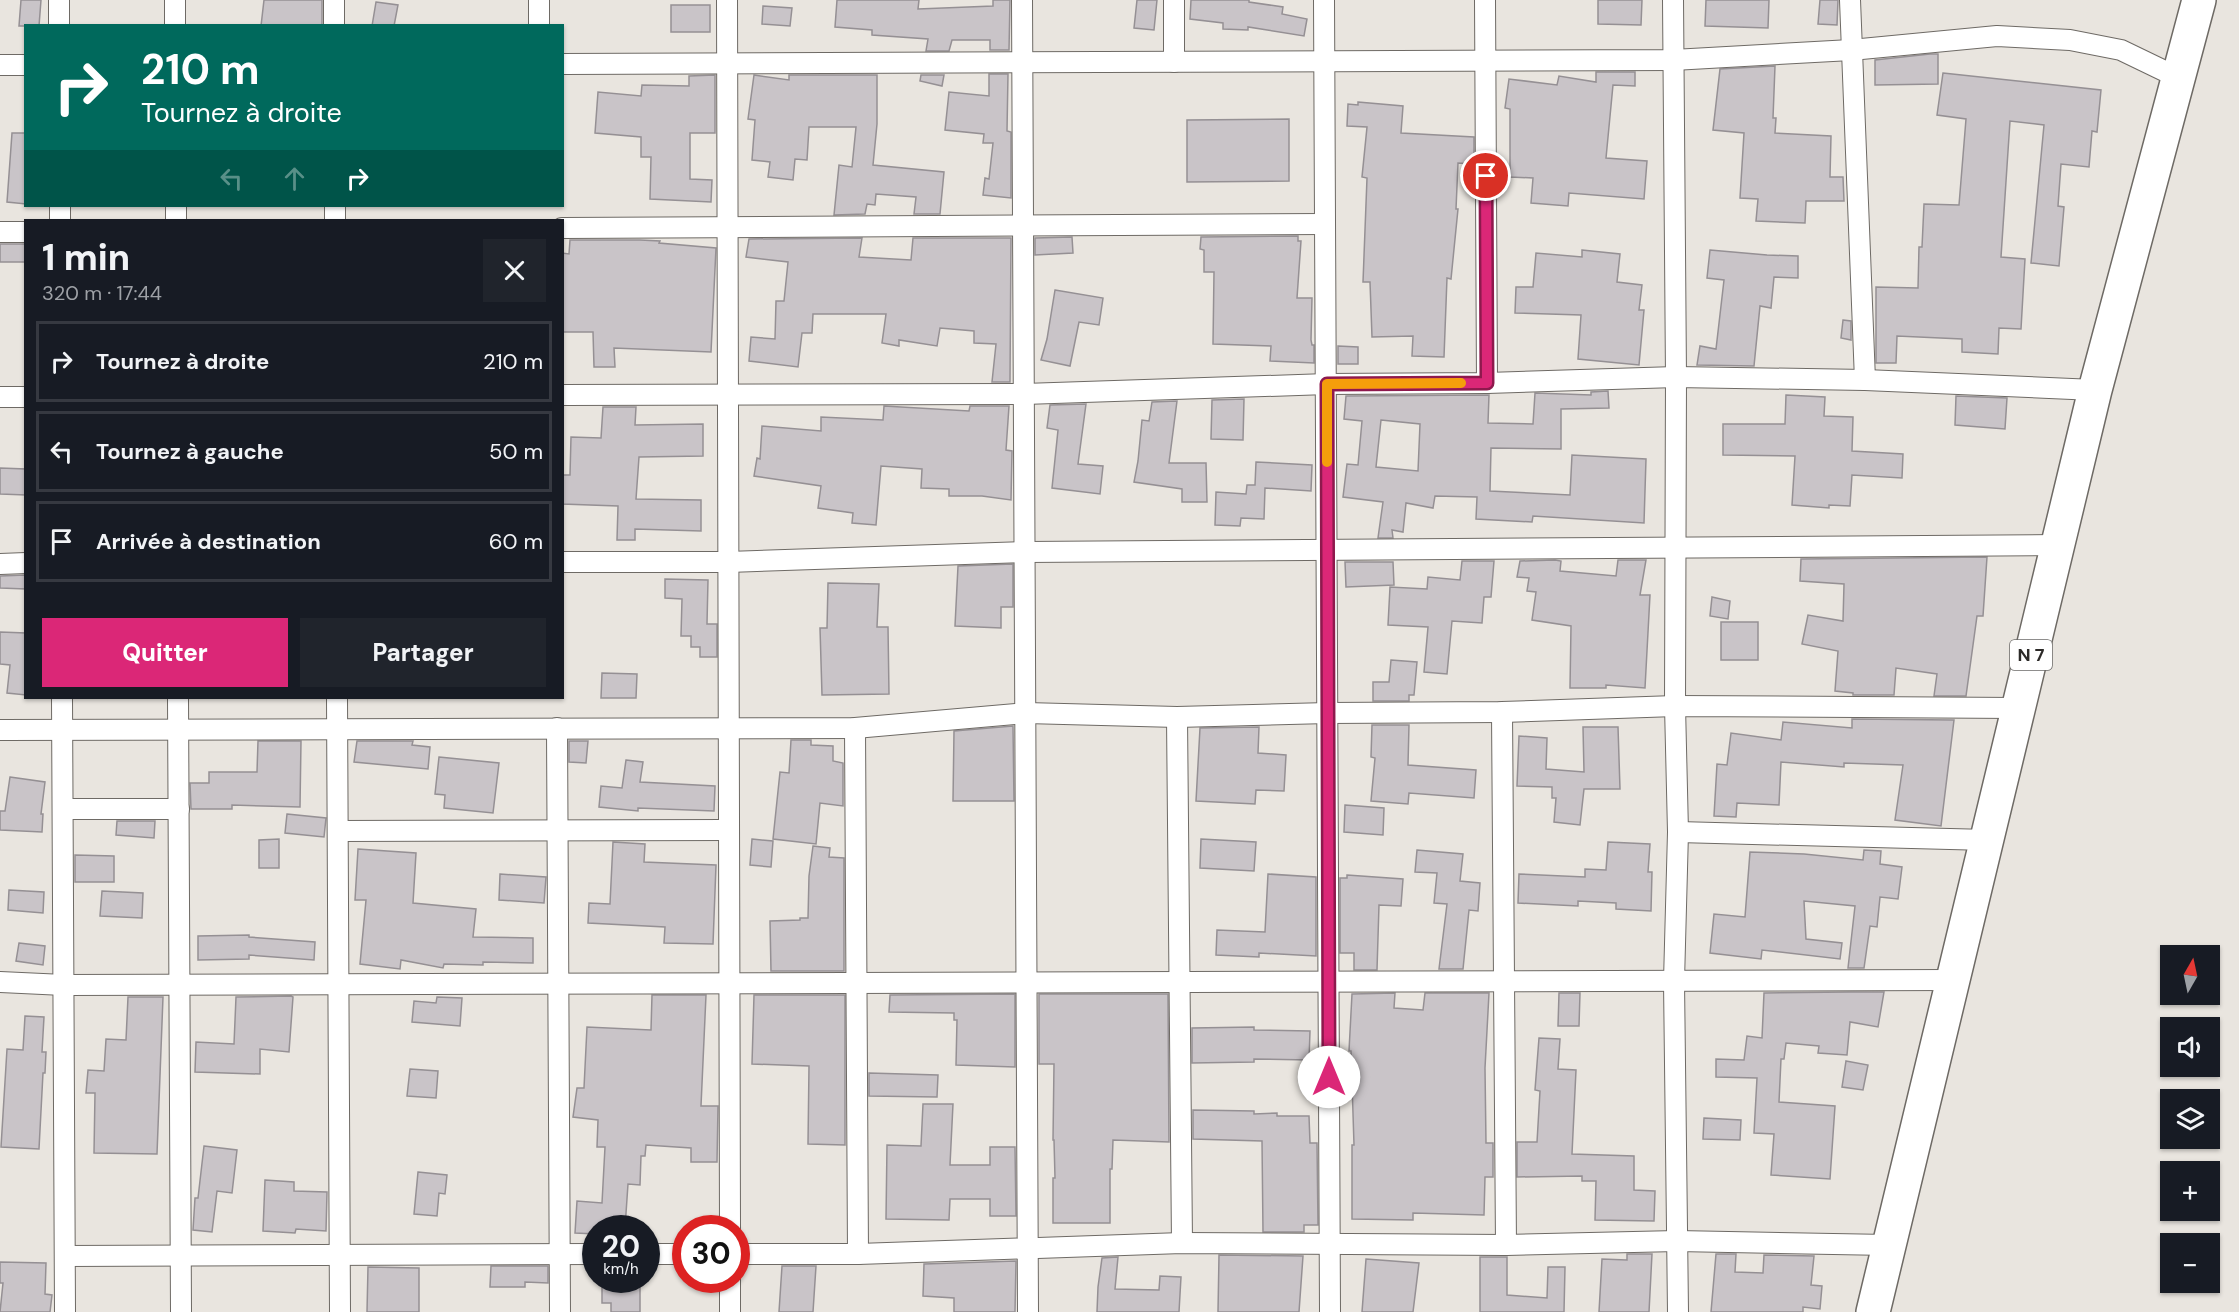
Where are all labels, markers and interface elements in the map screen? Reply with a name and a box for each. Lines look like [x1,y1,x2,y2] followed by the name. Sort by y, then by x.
[141,42,259,97] text: 210 m
[42,48,120,126] icon: right
[141,95,342,130] text: Tournez à droite
[1460,150,1511,201] pin
[1469,159,1502,192] icon: arrive
[215,162,248,195] icon: left
[278,162,311,195] icon: ahead
[341,162,374,195] icon: right
[42,234,130,281] text: 1 min
[483,239,546,302] button: close
[42,280,162,306] text: 320 m · 17:44
[45,345,78,378] icon: right
[96,347,269,376] text: Tournez à droite
[483,347,543,376] text: 210 m
[45,435,78,468] icon: left
[96,437,284,466] text: Tournez à gauche
[489,437,543,466] text: 50 m
[45,525,78,558] icon: arrive
[96,527,321,556] text: Arrivée à destination
[489,527,543,556] text: 60 m
[42,618,288,687] button: Quitter
[300,618,546,687] button: Partager
[2010,640,2052,670] road number: N 7
[2160,945,2220,1005] north arrow
[2160,945,2220,1293] map controls
[2160,1017,2220,1077] button: sound
[1297,1045,1361,1109] position arrow
[2160,1089,2220,1149] button: layers
[2160,1161,2220,1221] button: +
[672,1215,750,1293] speed limit sign: 30
[602,1227,640,1266] text: 20
[2160,1233,2220,1293] button: −
[603,1259,639,1279] text: km/h

